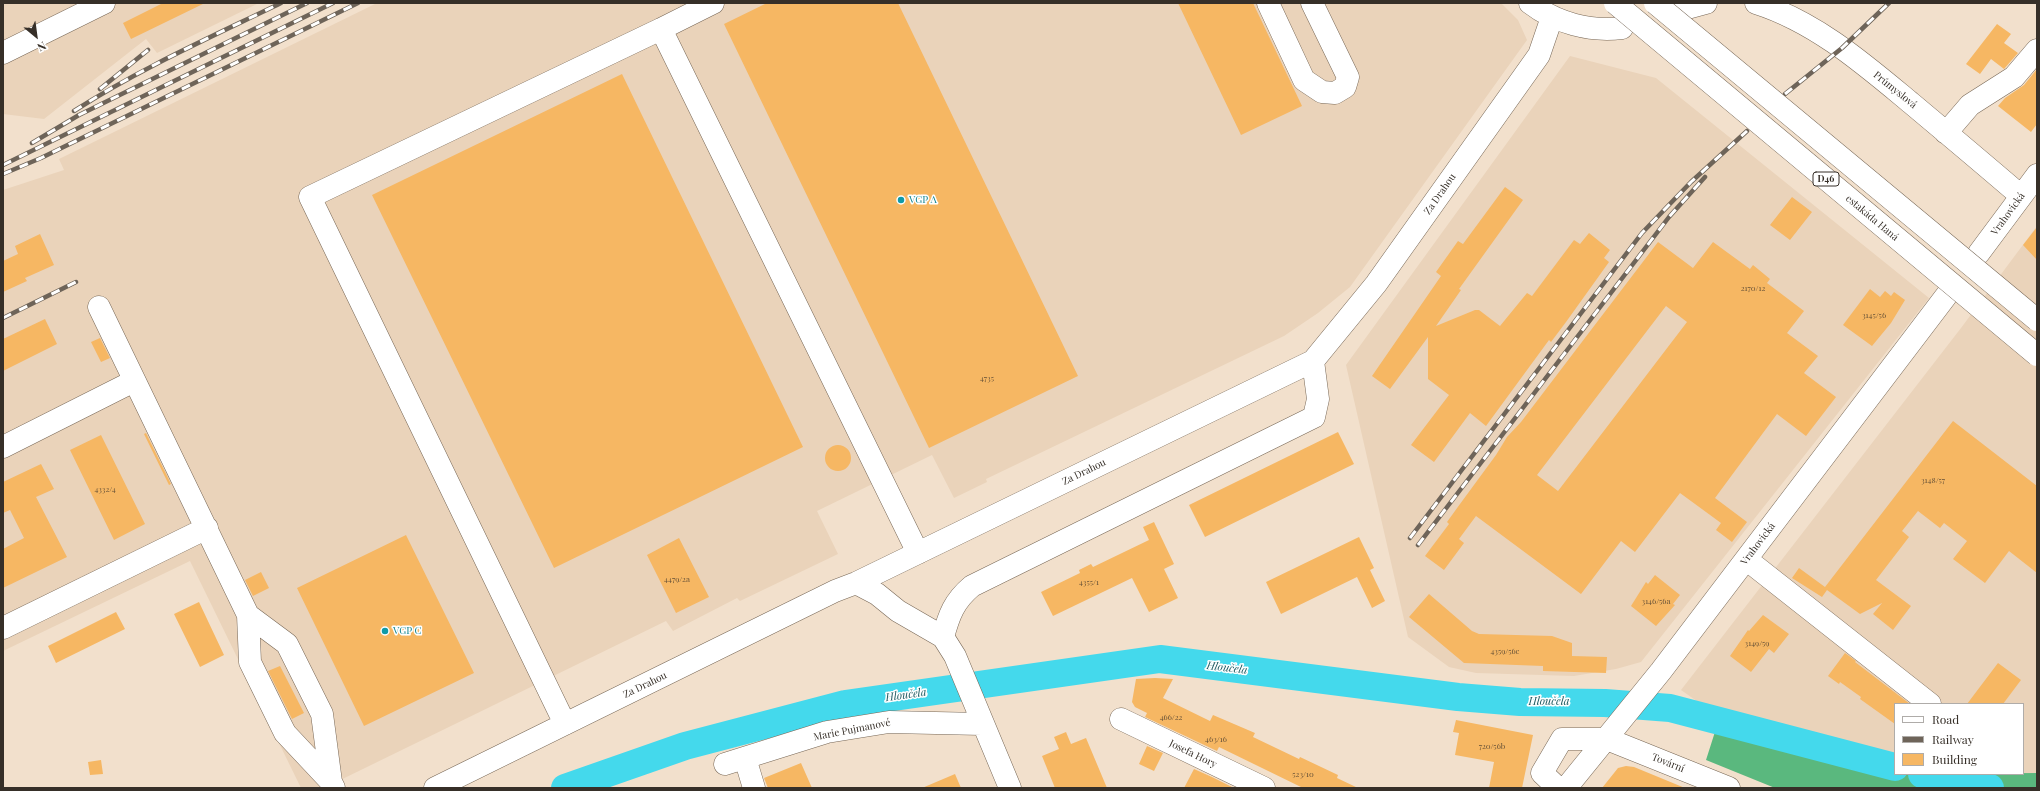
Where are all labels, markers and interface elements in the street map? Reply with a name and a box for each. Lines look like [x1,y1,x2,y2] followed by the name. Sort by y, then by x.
[16,16,56,56] north arrow
[35,38,49,55] text: N
[1871,69,1919,111] street label: Průmyslová
[1422,171,1458,217] street label: Za Drahou
[1813,172,1839,186] road number: D46
[1989,190,2027,238] street label: Vrahovická
[1843,192,1901,244] street label: estakáda Haná
[909,194,937,206] place label: VGP A
[896,195,906,205] marker: VGP A
[1741,283,1765,293] house number: 2170/12
[1862,310,1886,320] house number: 3145/56
[980,373,994,383] house number: 4735
[1060,456,1108,488] street label: Za Drahou
[1921,475,1945,485] house number: 3148/57
[94,484,116,494] house number: 4332/4
[1738,521,1778,567] street label: Vrahovická
[664,574,690,584] house number: 4479/2a
[1079,577,1099,587] house number: 4355/1
[1642,596,1670,606] house number: 3146/56a
[393,625,421,637] place label: VGP C
[380,626,390,636] marker: VGP C
[1745,638,1769,648] house number: 3149/59
[1491,646,1519,656] house number: 4359/56c
[1206,659,1248,677] water label: Hloučela
[621,669,669,701] street label: Za Drahou
[885,686,927,704] water label: Hloučela
[1528,695,1570,709] water label: Hloučela
[1894,703,2024,775] legend
[1932,711,1959,727] text: Road
[1160,712,1182,722] house number: 466/22
[813,717,891,743] street label: Marie Pujmanové
[1932,731,1974,747] text: Railway
[1205,734,1227,744] house number: 463/16
[1167,737,1219,771] street label: Josefa Hory
[1479,741,1505,751] house number: 720/56b
[1650,751,1686,775] street label: Tovární
[1932,751,1977,767] text: Building
[1292,769,1314,779] house number: 523/10

